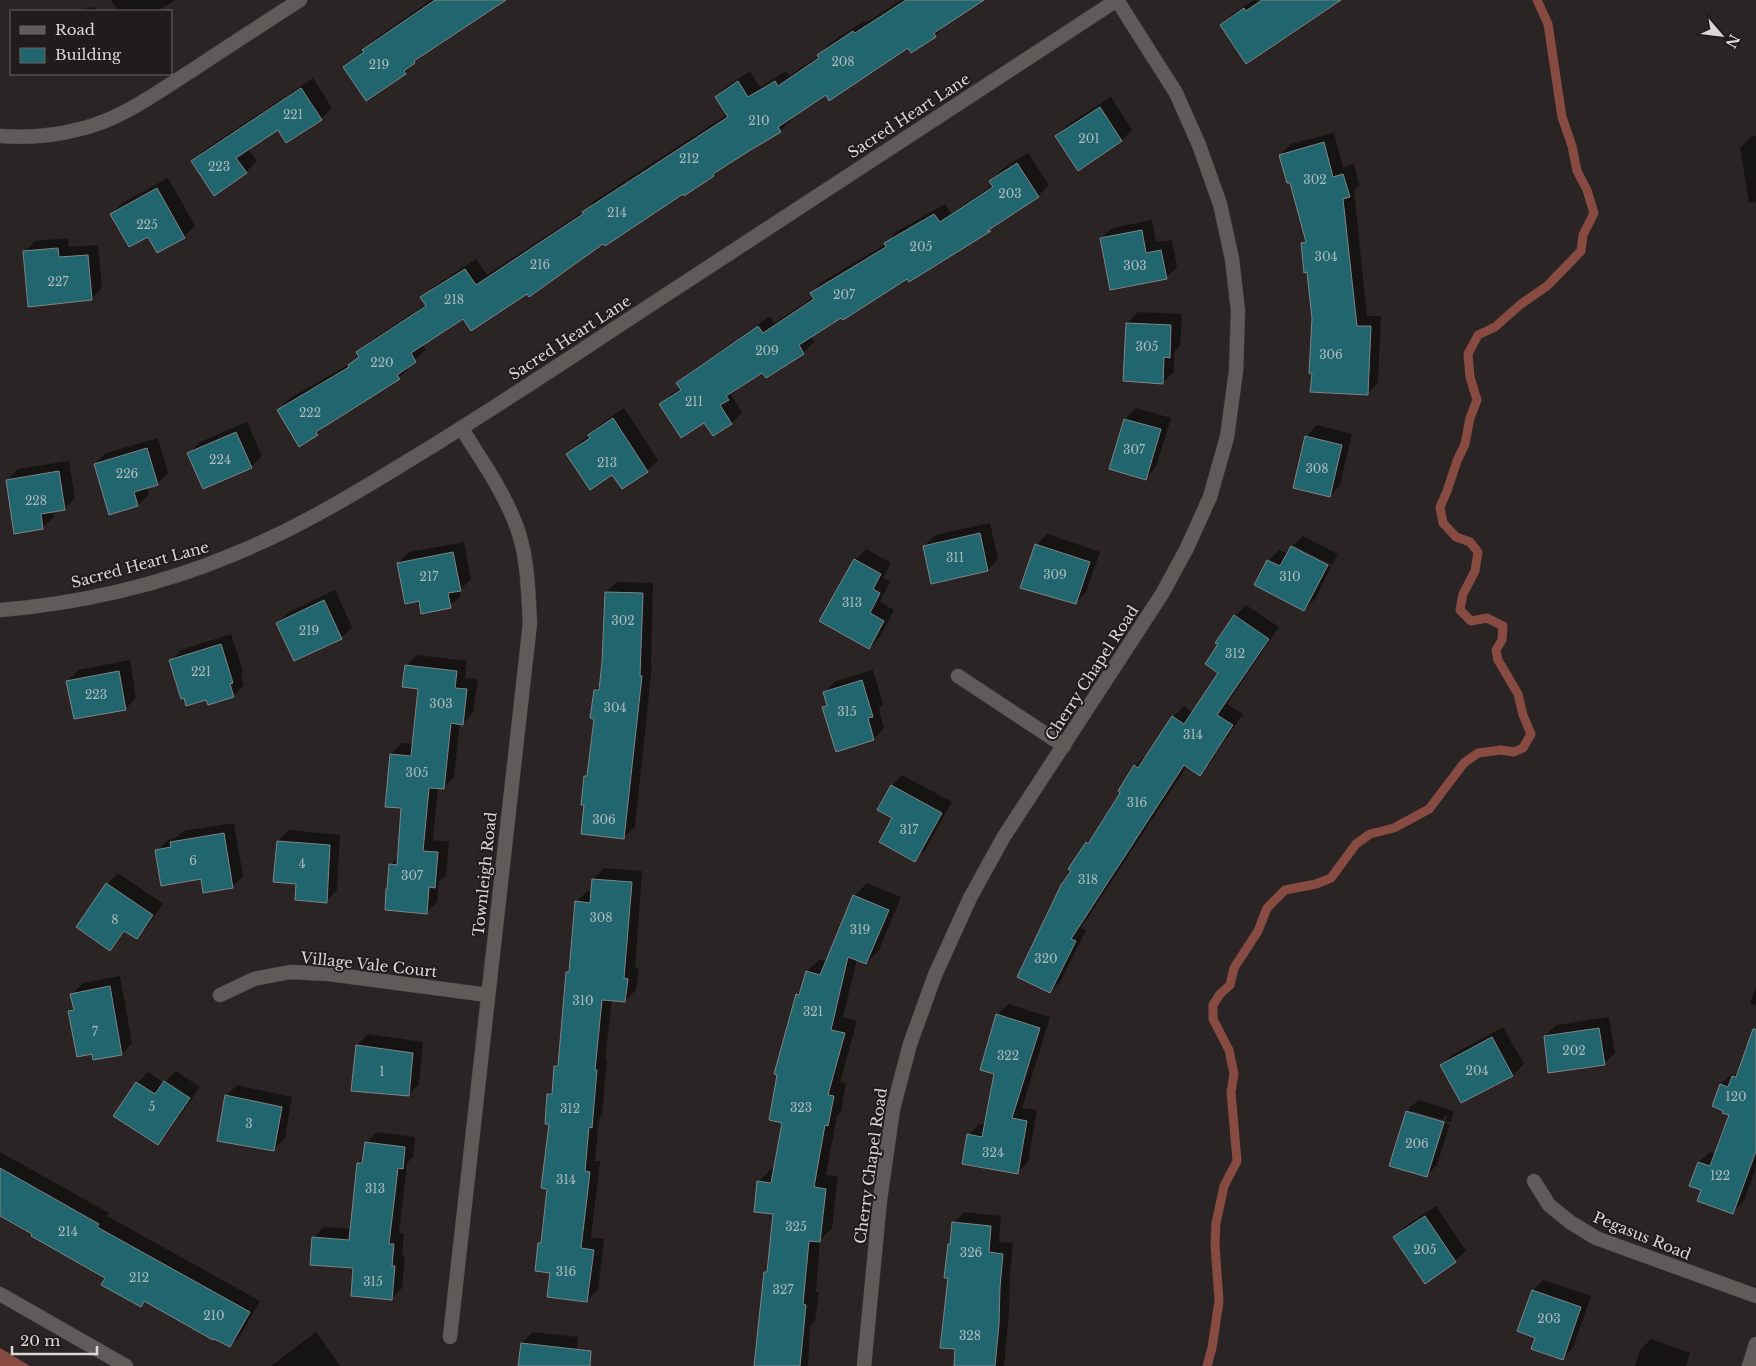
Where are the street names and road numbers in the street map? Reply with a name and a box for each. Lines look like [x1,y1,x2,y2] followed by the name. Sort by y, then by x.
[844,69,973,162] street label: Sacred Heart Lane
[505,291,634,384] street label: Sacred Heart Lane
[69,537,211,592] street label: Sacred Heart Lane
[1041,602,1142,744] street label: Cherry Chapel Road
[469,811,500,937] street label: Townleigh Road
[299,948,439,981] street label: Village Vale Court
[850,1087,891,1245] street label: Cherry Chapel Road
[1591,1207,1694,1264] street label: Pegasus Road

